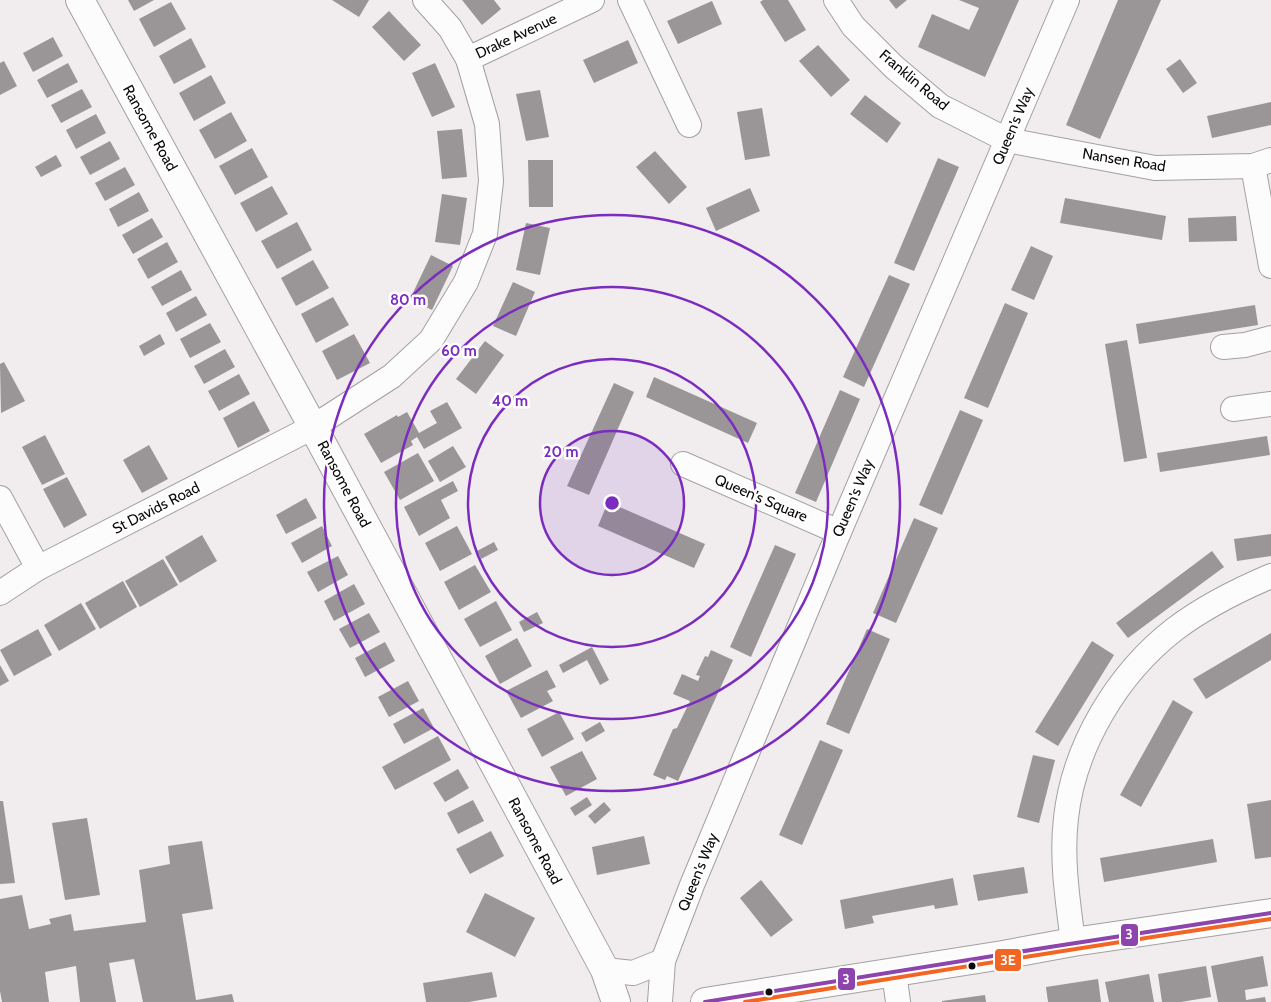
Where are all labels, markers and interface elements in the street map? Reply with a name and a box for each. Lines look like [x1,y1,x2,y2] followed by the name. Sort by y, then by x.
[472,9,560,63] street label: Drake Avenue
[876,46,952,114] street label: Franklin Road
[119,82,181,174] street label: Ransome Road
[989,84,1038,168] street label: Queen's Way
[1081,145,1167,175] street label: Nansen Road
[390,291,426,309] text: 80 m
[441,342,477,360] text: 60 m
[492,392,528,410] text: 40 m
[314,437,374,531] street label: Ransome Road
[544,443,578,461] text: 20 m
[829,456,878,540] street label: Queen's Way
[712,470,810,526] street label: Queen's Square
[109,478,203,538] street label: St Davids Road
[603,494,621,512] centre of rings
[505,794,565,888] street label: Ransome Road
[674,830,722,914] street label: Queen's Way
[1120,923,1139,947] line badge: 3
[1125,925,1133,943] text: 3
[994,948,1022,972] line badge: 3E
[1000,951,1016,969] text: 3E
[967,961,977,971] unlabelled marker
[837,967,856,991] line badge: 3
[842,970,850,988] text: 3
[764,987,774,997] unlabelled marker

